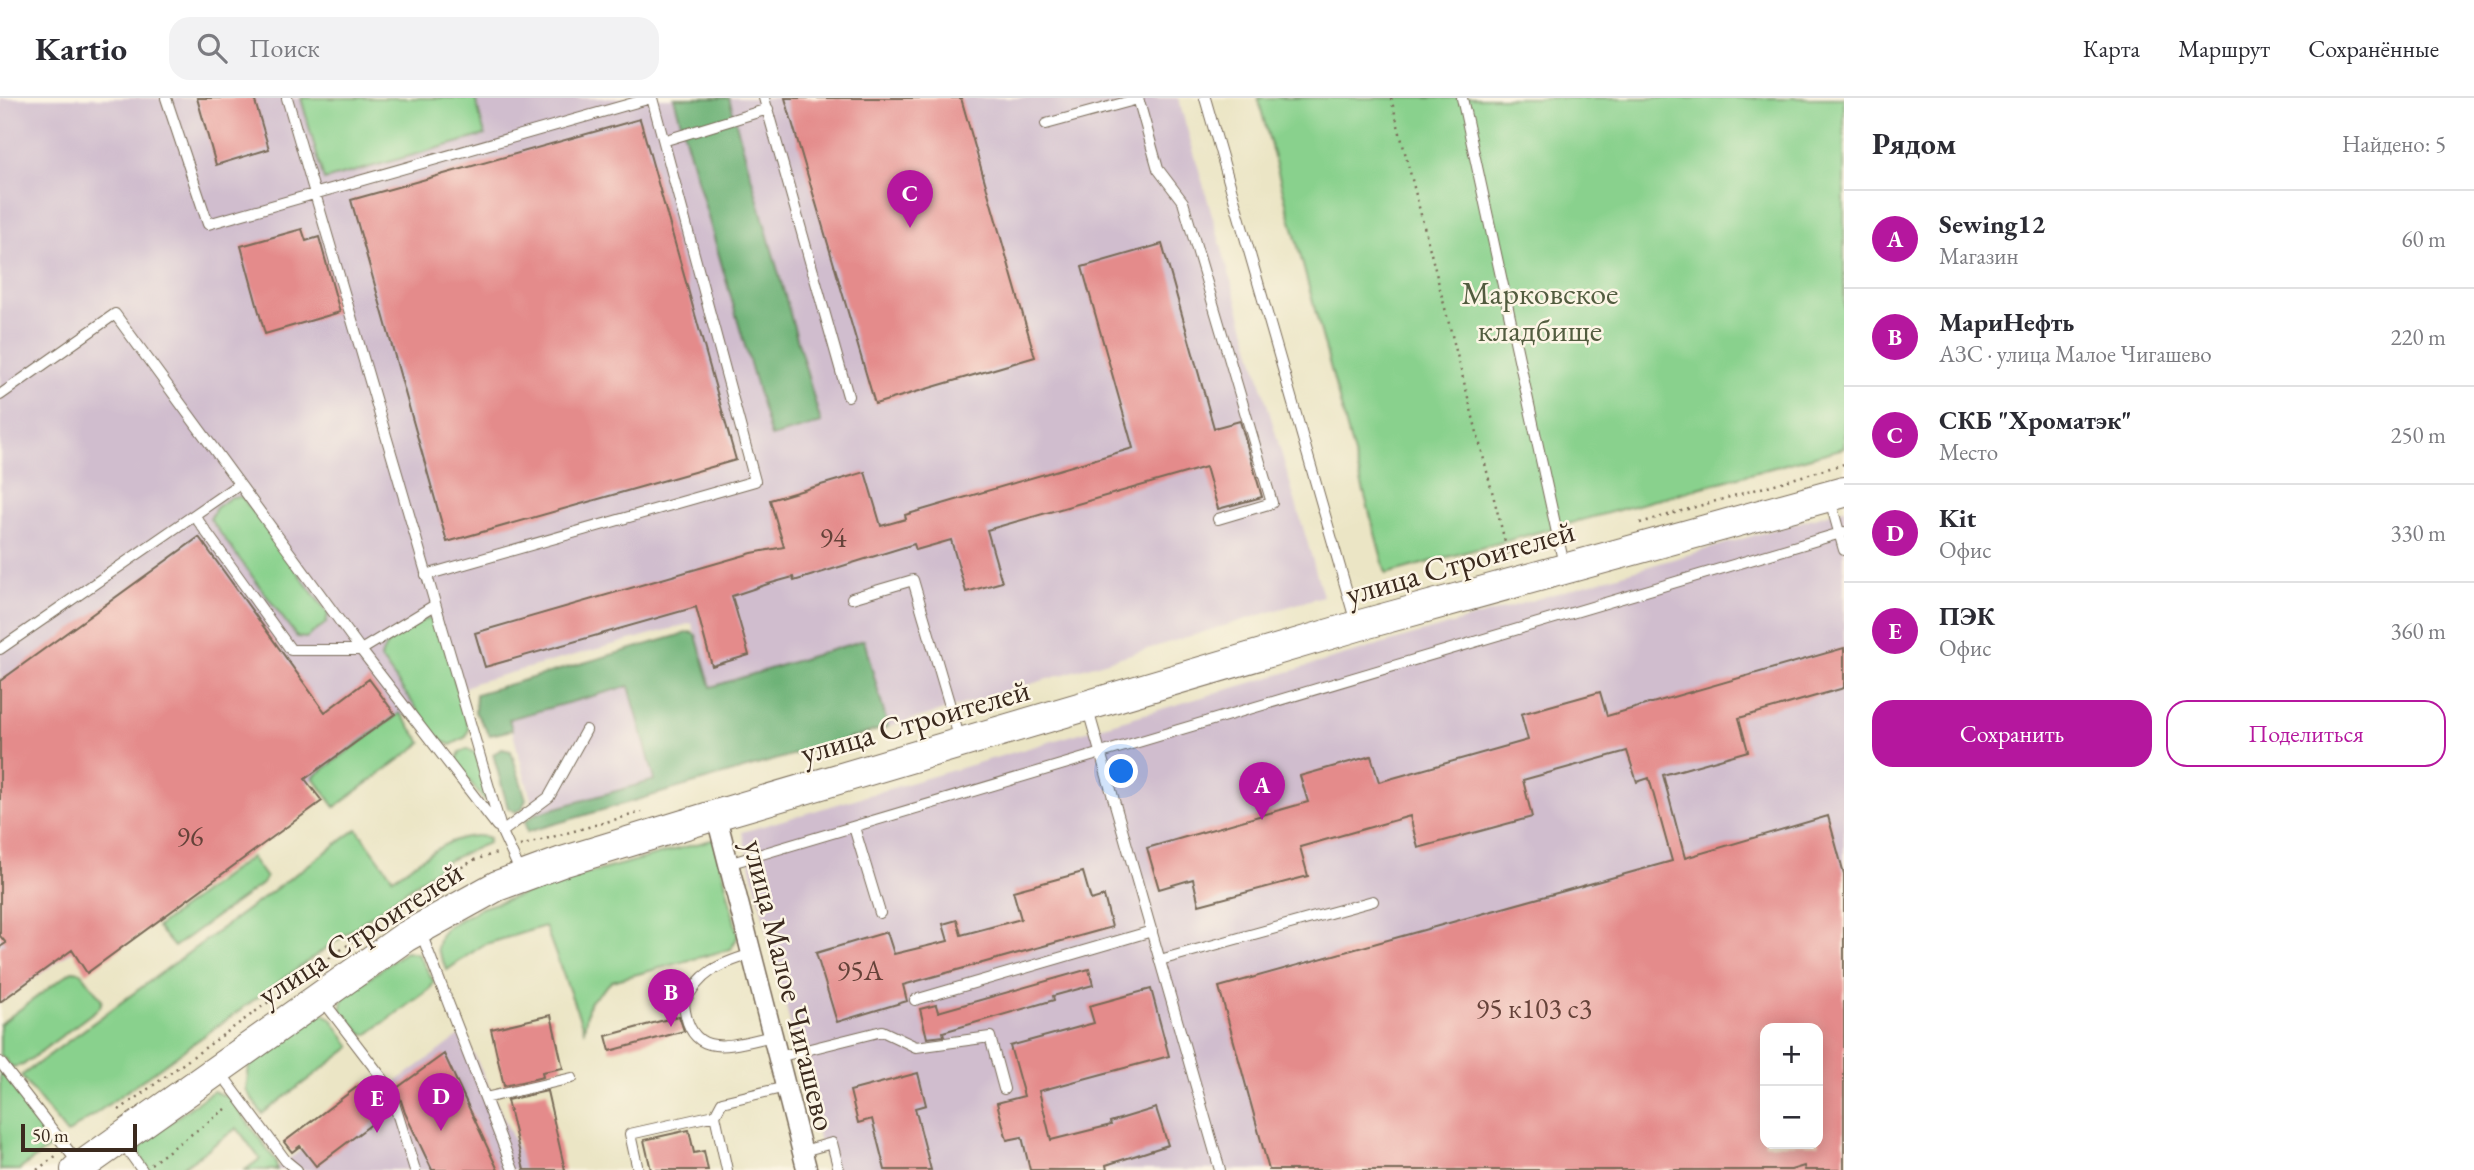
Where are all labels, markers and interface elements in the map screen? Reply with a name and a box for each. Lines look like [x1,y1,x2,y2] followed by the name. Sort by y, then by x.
[169,17,659,80] search box
[35,27,127,70] text: Kartio
[193,29,231,67] icon: search
[249,31,320,65] text: Поиск
[2083,33,2140,64] text: Карта
[2178,33,2270,64] text: Маршрут
[2308,33,2439,64] text: Сохранённые
[1872,124,1956,163] text: Рядом
[2342,129,2446,159] text: Найдено: 5
[887,170,933,228] pin: C
[1939,207,2045,241] text: Sewing12
[1887,224,1903,254] text: A
[2401,224,2446,254] text: 60 m
[1939,241,2018,271] text: Магазин
[1461,272,1619,351] park label: Марковское кладбище
[1939,305,2075,339] text: МариНефть
[1888,322,1902,352] text: B
[2390,322,2446,352] text: 220 m
[1939,339,2212,369] text: АЗС · улица Малое Чигашево
[1939,403,2132,437] text: СКБ "Хроматэк"
[1887,420,1903,450] text: C
[2390,420,2446,450] text: 250 m
[1939,437,1998,467] text: Место
[1939,501,1976,535] text: Kit
[1340,509,1580,615] street label: улица Строителей
[1886,518,1904,548] text: D
[2390,518,2446,548] text: 330 m
[820,519,847,555] house number: 94
[1939,535,1992,565] text: Офис
[1939,599,1995,633] text: ПЭК
[1888,616,1902,646] text: E
[2390,616,2446,646] text: 360 m
[1939,633,1992,663] text: Офис
[795,668,1035,774] street label: улица Строителей
[1872,700,2152,767] button: Сохранить
[2166,700,2446,767] button: Поделиться
[1104,754,1138,788] your location
[1239,762,1285,820] pin: A
[177,818,203,854] house number: 96
[733,835,847,1135] street label: улица Малое Чигашево
[249,851,471,1015] street label: улица Строителей
[837,952,884,988] house number: 95А
[648,969,694,1027] pin: B
[1476,990,1592,1026] house number: 95 к103 с3
[1760,1023,1823,1149] map controls
[1760,1023,1823,1086] button: +
[418,1073,464,1131] pin: D
[354,1075,400,1133] pin: E
[1760,1086,1823,1149] button: −
[21,1121,136,1153] scale bar
[32,1123,69,1148] text: 50 m

